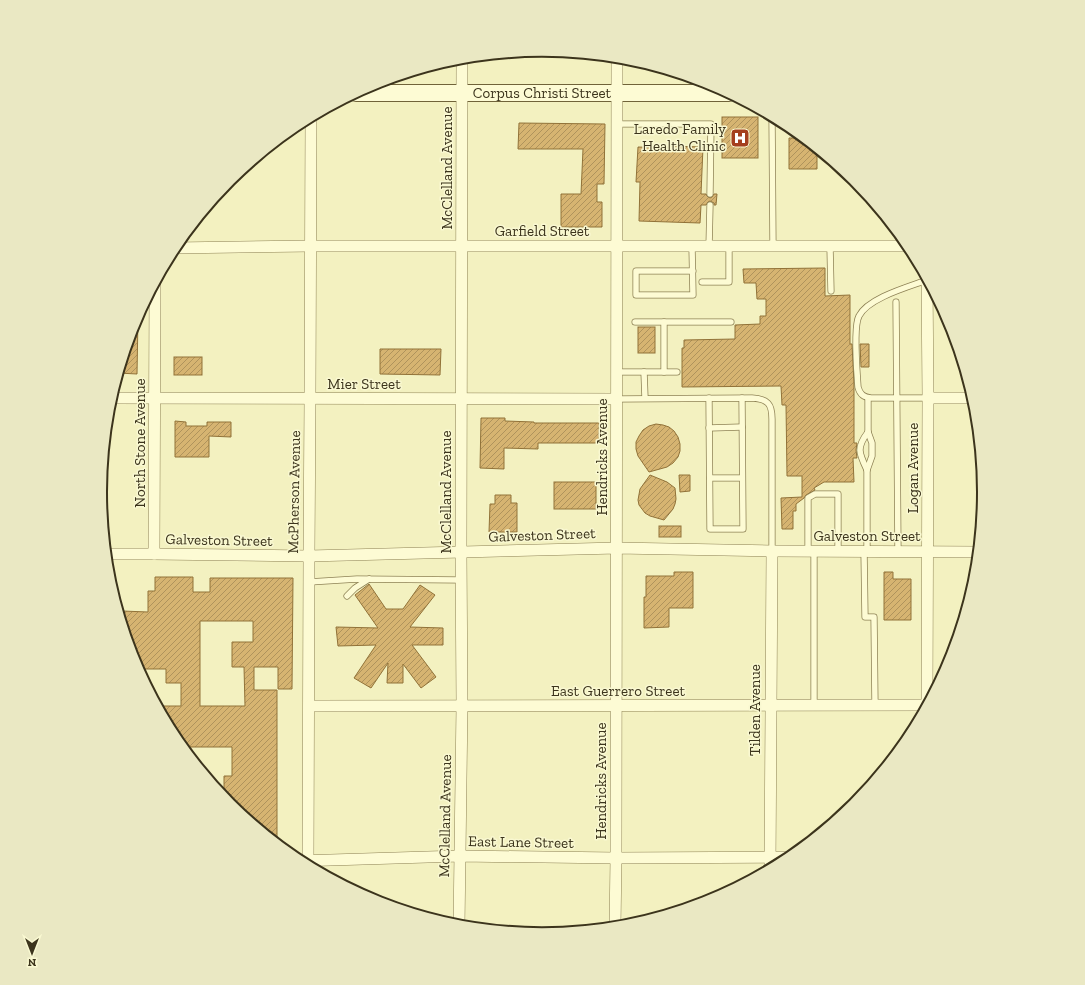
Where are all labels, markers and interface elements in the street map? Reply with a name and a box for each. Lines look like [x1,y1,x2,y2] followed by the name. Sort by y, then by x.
[473,84,612,102] street label: Corpus Christi Street
[438,106,456,230] street label: McClelland Avenue
[634,120,726,155] place label: Laredo Family Health Clinic
[729,127,751,149] hospital icon: Laredo Family Health Clinic
[495,222,590,240] street label: Garfield Street
[327,375,401,393] street label: Mier Street
[131,378,149,508] street label: North Stone Avenue
[593,398,611,516] street label: Hendricks Avenue
[904,423,922,513] street label: Logan Avenue
[284,430,304,554] street label: McPherson Avenue
[437,430,455,554] street label: McClelland Avenue
[488,524,596,546] street label: Galveston Street
[813,527,921,545] street label: Galveston Street
[165,530,273,550] street label: Galveston Street
[746,664,764,756] street label: Tilden Avenue
[551,682,685,700] street label: East Guerrero Street
[592,722,610,840] street label: Hendricks Avenue
[435,754,455,878] street label: McClelland Avenue
[468,832,574,852] street label: East Lane Street
[12,933,52,973] north arrow
[27,956,36,969] text: N

